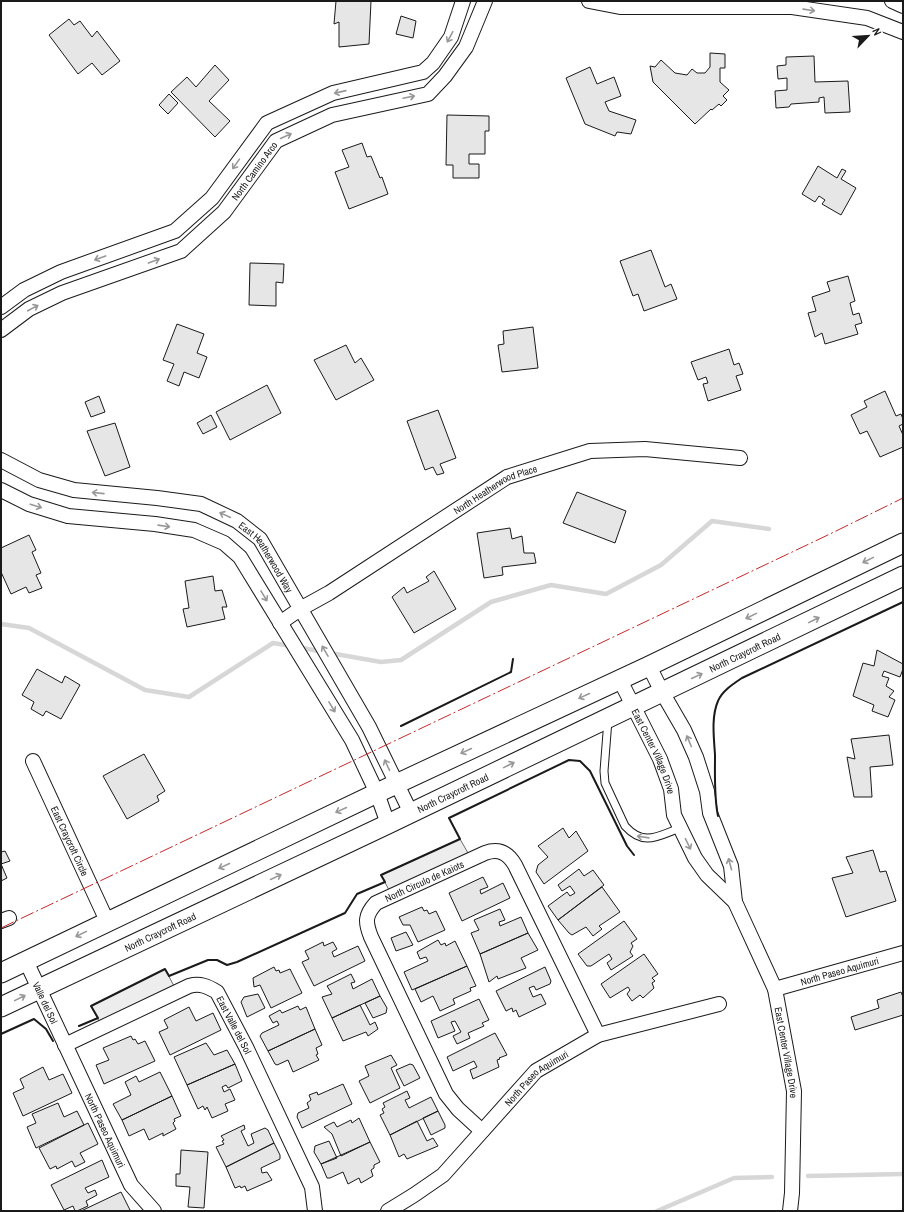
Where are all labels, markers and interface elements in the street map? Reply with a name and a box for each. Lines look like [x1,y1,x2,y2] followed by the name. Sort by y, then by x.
[802,6,815,14] one-way arrow
[848,16,888,56] north arrow
[869,26,885,38] text: N
[445,31,453,43] one-way arrow
[333,88,346,96] one-way arrow
[402,93,415,101] one-way arrow
[279,132,291,139] one-way arrow
[228,138,280,203] street label: North Camino Arco
[232,158,240,169] one-way arrow
[94,255,106,263] one-way arrow
[147,257,160,264] one-way arrow
[27,304,39,311] one-way arrow
[451,461,539,517] street label: North Heatherwood Place
[92,489,105,497] one-way arrow
[30,503,43,510] one-way arrow
[220,511,232,518] one-way arrow
[236,518,297,596] street label: East Heatherwood Way
[157,522,170,529] one-way arrow
[862,557,874,564] one-way arrow
[261,590,269,602] one-way arrow
[745,613,757,620] one-way arrow
[808,616,820,623] one-way arrow
[707,630,782,675] street label: North Craycroft Road
[320,645,328,657] one-way arrow
[691,672,703,679] one-way arrow
[579,693,591,700] one-way arrow
[328,701,336,713] one-way arrow
[629,706,678,795] street label: East Center Village Drive
[685,736,692,748] one-way arrow
[461,748,473,755] one-way arrow
[383,760,390,772] one-way arrow
[503,761,515,768] one-way arrow
[415,770,491,815] street label: North Craycroft Road
[48,804,92,878] street label: East Craycroft Circle
[336,807,348,814] one-way arrow
[637,833,650,841] one-way arrow
[685,837,692,849] one-way arrow
[383,857,466,905] street label: North Circulo de Kaiots
[726,858,733,871] one-way arrow
[218,863,230,870] one-way arrow
[270,873,282,880] one-way arrow
[122,909,198,954] street label: North Craycroft Road
[76,931,88,938] one-way arrow
[799,954,880,988] street label: North Paseo Aquimuri
[30,979,61,1026] street label: Valle del Sol
[14,994,26,1001] one-way arrow
[214,994,255,1056] street label: East Valle del Sol
[772,1006,801,1099] street label: East Center Village Drive
[501,1047,570,1109] street label: North Paseo Aquimuri
[82,1091,128,1170] street label: North Paseo Aquimuri

